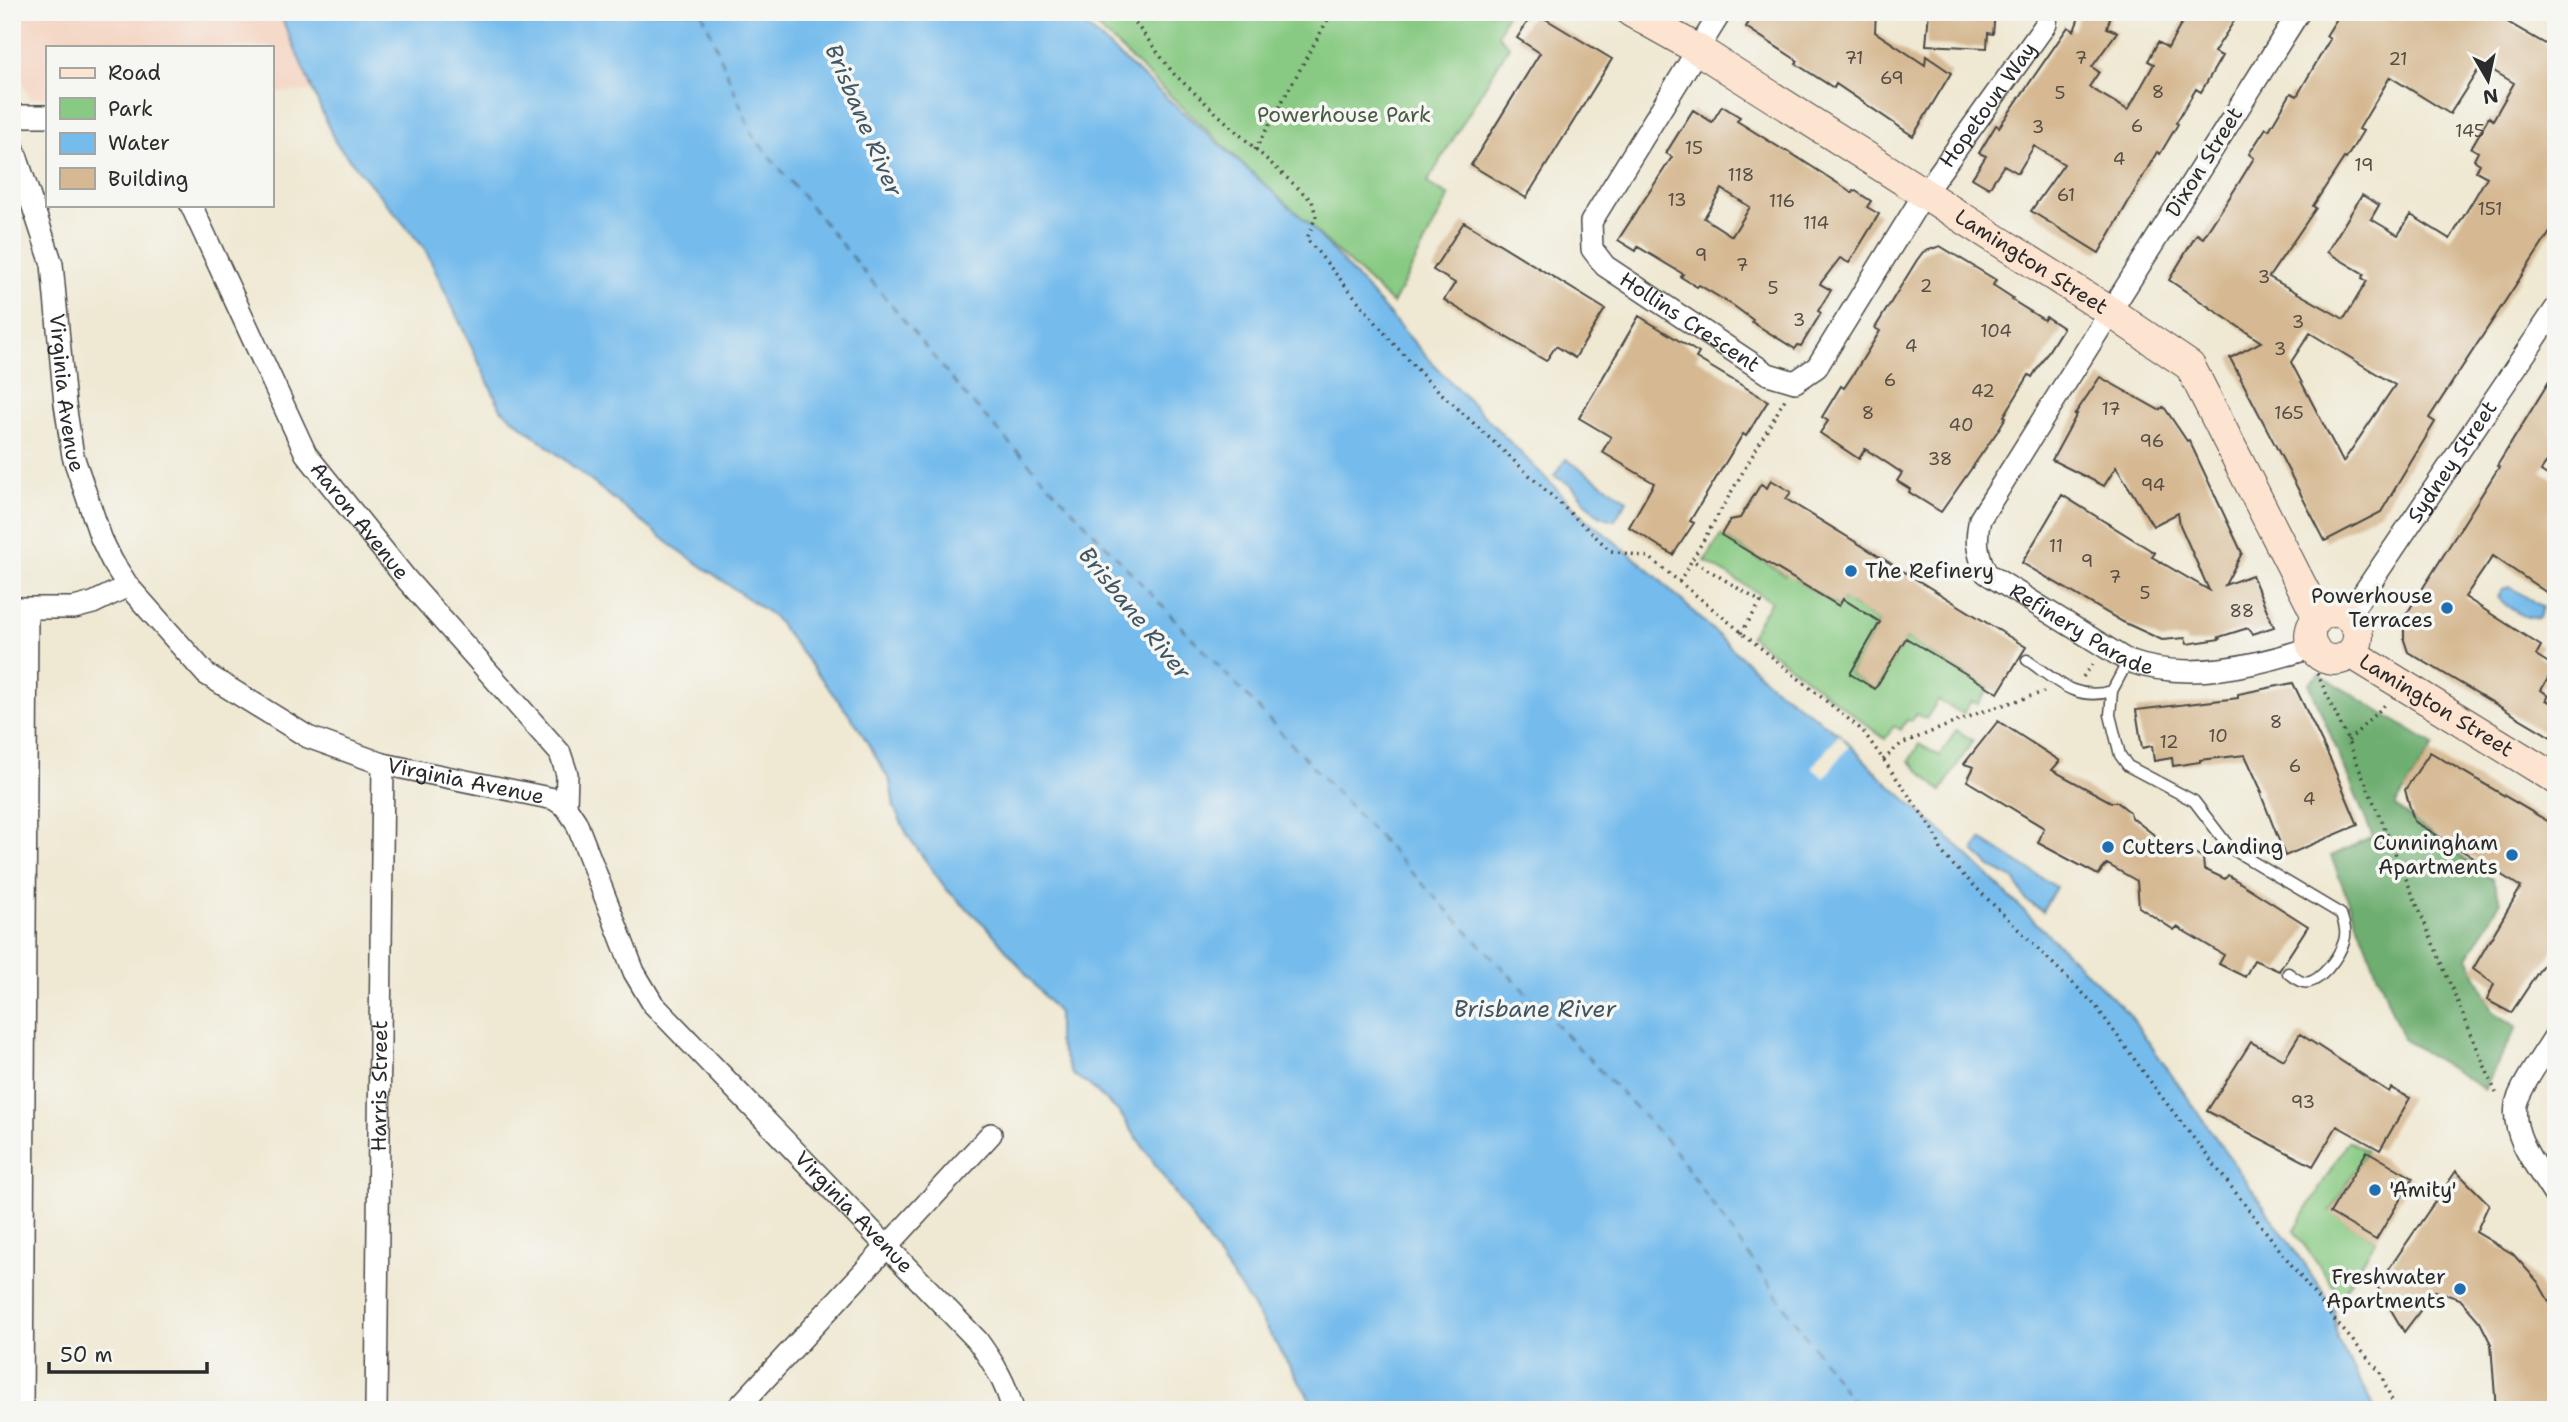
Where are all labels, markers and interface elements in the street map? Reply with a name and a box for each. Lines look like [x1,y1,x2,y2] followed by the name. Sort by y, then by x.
[1933,36,2043,173] street label: Hopetoun Way
[818,39,910,202] water label: Brisbane River
[46,46,273,206] legend
[1844,46,1864,70] house number: 71
[2075,46,2087,70] house number: 7
[2452,46,2522,116] north arrow
[2388,47,2408,71] house number: 21
[108,59,161,87] text: Road
[1880,66,1904,90] house number: 69
[2152,80,2164,104] house number: 8
[2054,81,2066,105] house number: 5
[2481,83,2500,110] text: N
[108,95,153,123] text: Park
[1257,101,1431,129] park label: Powerhouse Park
[2159,102,2249,222] street label: Dixon Street
[2131,114,2143,138] house number: 6
[2032,115,2044,139] house number: 3
[2455,119,2485,143] house number: 145
[108,129,170,157] text: Water
[1685,136,1703,160] house number: 15
[2113,147,2125,171] house number: 4
[2354,153,2374,177] house number: 19
[1728,163,1754,187] house number: 118
[108,165,188,193] text: Building
[2057,183,2075,207] house number: 61
[1667,188,1687,212] house number: 13
[1769,189,1795,213] house number: 116
[2477,197,2503,221] house number: 151
[1950,203,2113,321] street label: Lamington Street
[1803,211,1829,235] house number: 114
[1695,243,1707,267] house number: 9
[1736,253,1748,277] house number: 7
[2258,265,2270,289] house number: 3
[1614,266,1765,379] street label: Hollins Crescent
[1920,274,1932,298] house number: 2
[1767,276,1779,300] house number: 5
[1793,308,1805,332] house number: 3
[2292,310,2304,334] house number: 3
[43,312,91,476] street label: Virginia Avenue
[1980,319,2012,343] house number: 104
[1905,334,1917,358] house number: 4
[2274,337,2286,361] house number: 3
[1884,368,1896,392] house number: 6
[1971,379,1995,403] house number: 42
[2401,395,2503,529] street label: Sydney Street
[2101,397,2121,421] house number: 17
[1862,401,1874,425] house number: 8
[2274,401,2304,425] house number: 165
[1948,413,1974,437] house number: 40
[2140,429,2164,453] house number: 96
[1928,447,1952,471] house number: 38
[304,456,415,586] street label: Aaron Avenue
[2141,473,2165,497] house number: 94
[2049,534,2063,558] house number: 11
[1072,540,1199,686] water label: Brisbane River
[2081,549,2093,573] house number: 9
[1865,557,1994,585] place label: The Refinery
[1843,563,1859,579] marker: The Refinery
[2109,565,2121,589] house number: 7
[2004,577,2156,681] street label: Refinery Parade
[2139,581,2151,605] house number: 5
[2311,582,2433,634] place label: Powerhouse Terraces
[2230,599,2254,623] house number: 88
[2439,600,2455,616] marker: Powerhouse Terraces
[2354,647,2519,763] street label: Lamington Street
[2270,710,2282,734] house number: 8
[2208,724,2228,748] house number: 10
[2159,730,2179,754] house number: 12
[385,751,547,811] street label: Virginia Avenue
[2289,754,2301,778] house number: 6
[2303,787,2315,811] house number: 4
[2373,829,2498,881] place label: Cunningham Apartments
[2122,833,2283,861] place label: Cutters Landing
[2100,839,2116,855] marker: Cutters Landing
[2504,847,2520,863] marker: Cunningham Apartments
[1454,994,1617,1024] water label: Brisbane River
[365,1020,394,1152] street label: Harris Street
[2291,1090,2315,1114] house number: 93
[788,1145,919,1279] street label: Virginia Avenue
[2389,1176,2457,1204] place label: 'Amity'
[2367,1182,2383,1198] marker: 'Amity'
[2326,1263,2446,1315] place label: Freshwater Apartments
[2452,1281,2468,1297] marker: Freshwater Apartments
[49,1331,206,1375] scale bar
[60,1341,113,1369] text: 50 m

